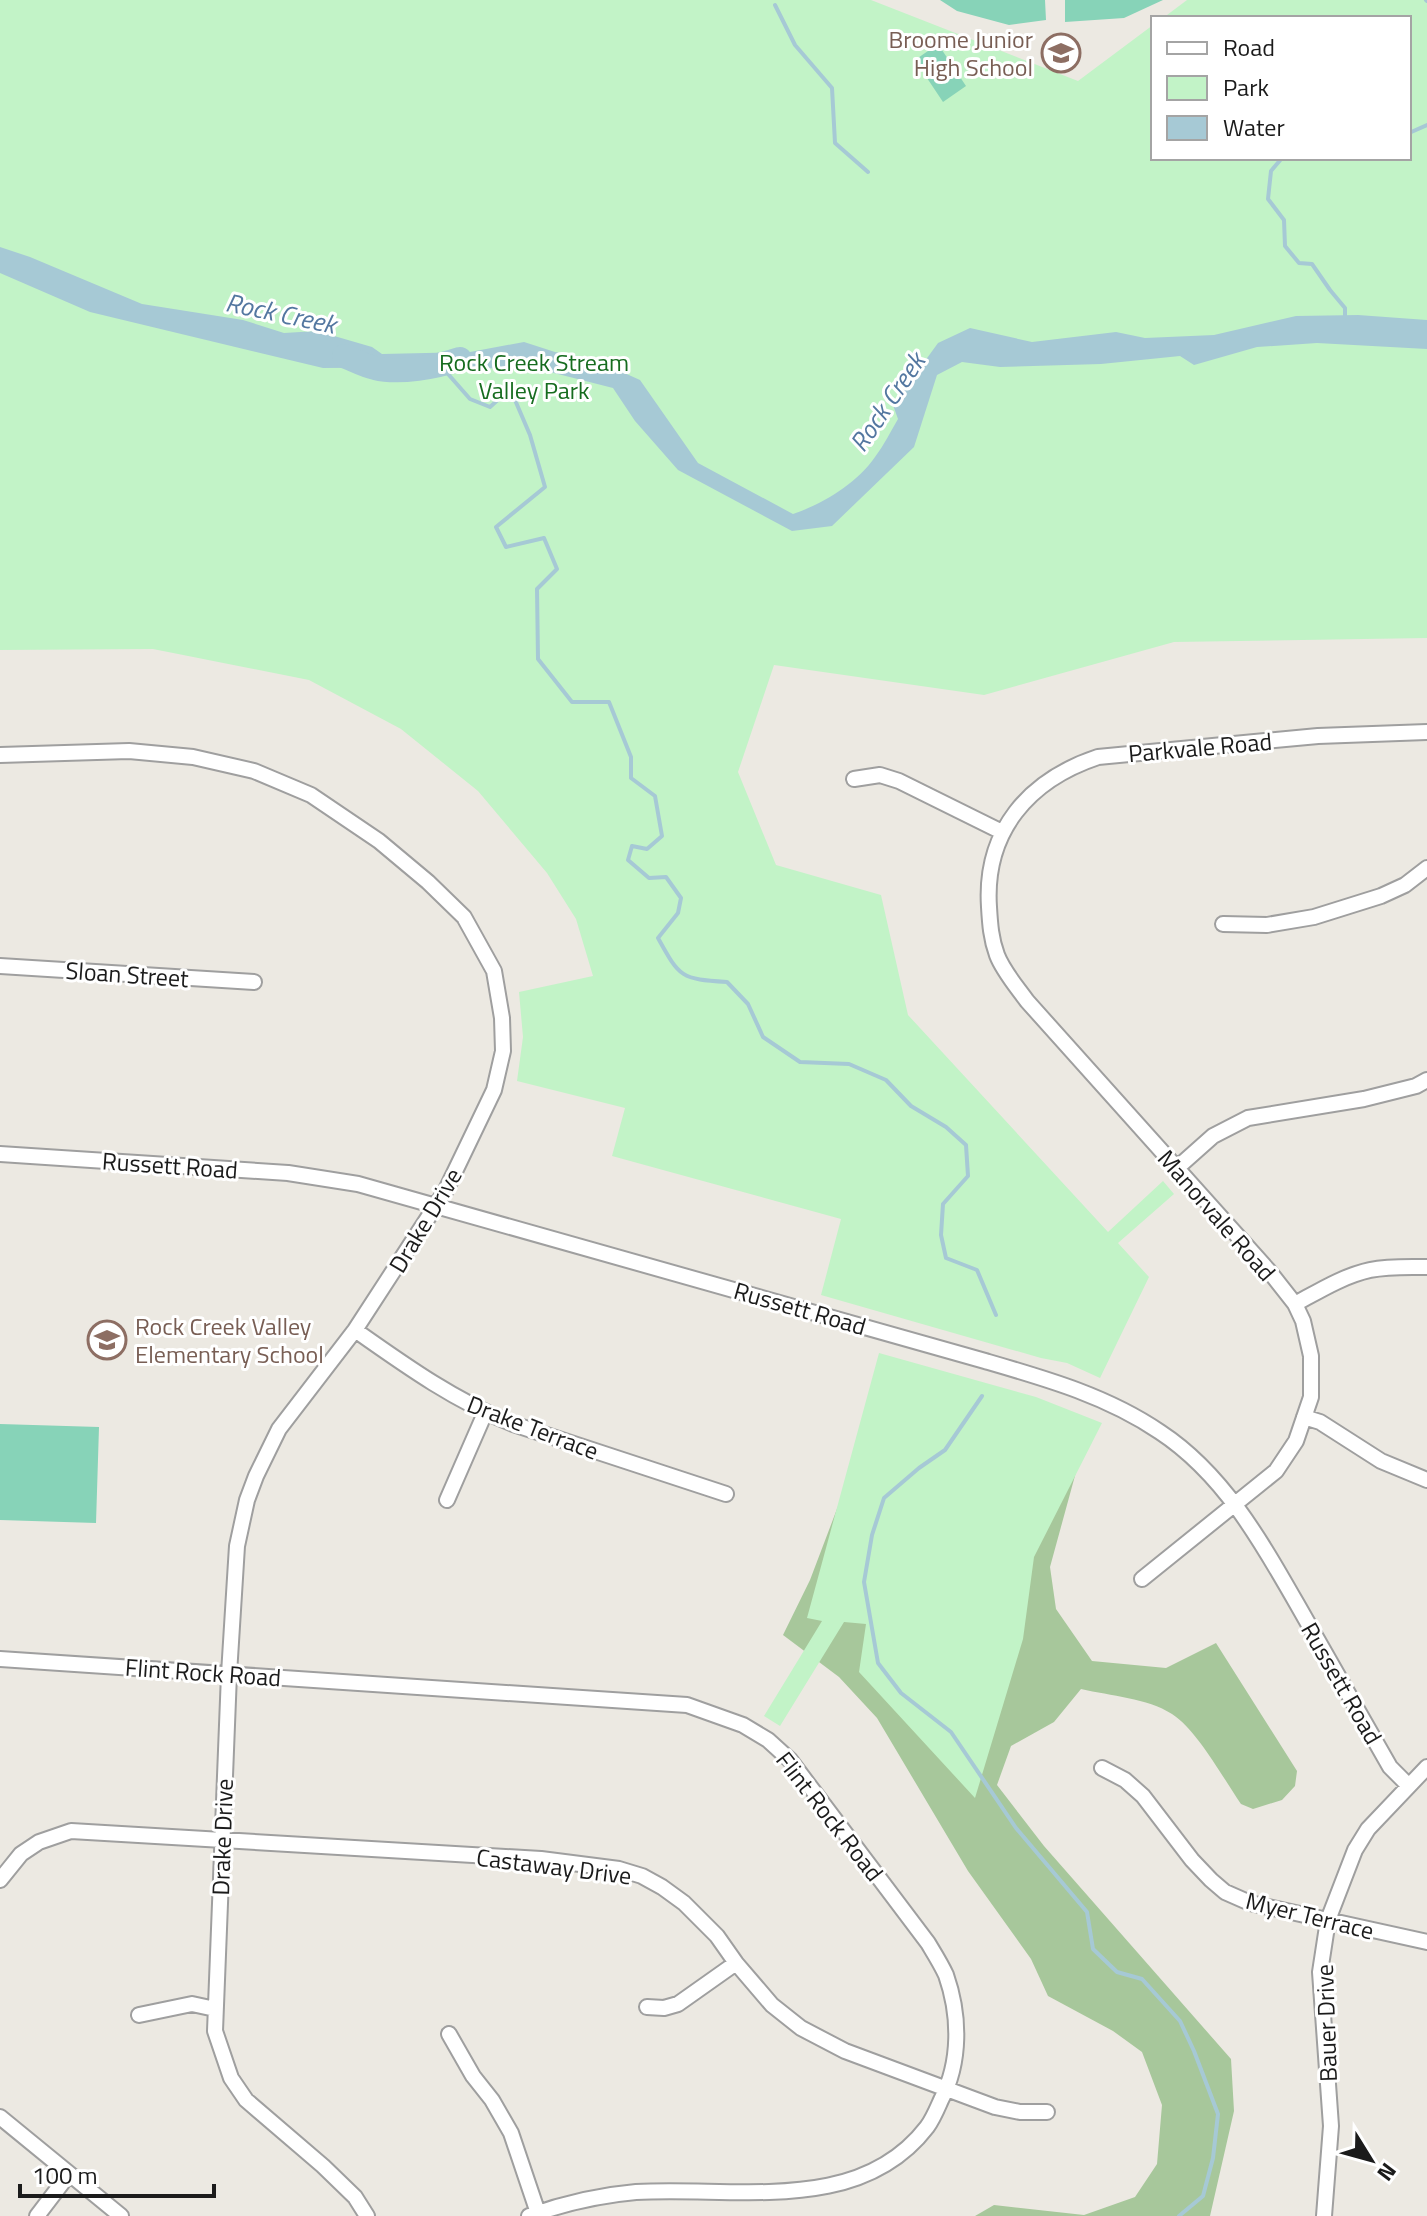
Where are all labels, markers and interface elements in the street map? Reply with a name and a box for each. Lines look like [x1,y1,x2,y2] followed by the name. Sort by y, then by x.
[1151,16,1411,160] legend
[889,21,1033,85] place label: Broome Junior High School
[1223,29,1275,65] text: Road
[1040,32,1082,74] school or university icon: Broome Junior High School
[1223,69,1269,105] text: Park
[1223,109,1285,145] text: Water
[222,282,343,344] water label: Rock Creek
[840,342,936,459] water label: Rock Creek
[439,344,629,408] park label: Rock Creek Stream Valley Park
[1127,723,1273,771] street label: Parkvale Road
[64,952,190,996] street label: Sloan Street
[1150,1141,1284,1289] street label: Manorvale Road
[101,1142,239,1188] street label: Russett Road
[379,1161,471,1279] street label: Drake Drive
[730,1272,870,1344] street label: Russett Road
[135,1308,324,1372] place label: Rock Creek Valley Elementary School
[86,1319,128,1361] school or university icon: Rock Creek Valley Elementary School
[462,1385,604,1469] street label: Drake Terrace
[1292,1615,1392,1751] street label: Russett Road
[124,1649,282,1695] street label: Flint Rock Road
[768,1743,892,1889] street label: Flint Rock Road
[202,1778,242,1896] street label: Drake Drive
[474,1839,634,1893] street label: Castaway Drive
[1242,1882,1378,1948] street label: Myer Terrace
[1306,1964,1346,2082] street label: Bauer Drive
[1331,2120,1411,2200] north arrow
[20,2148,214,2198] scale bar
[1369,2156,1405,2188] text: N
[32,2157,98,2193] text: 100 m

